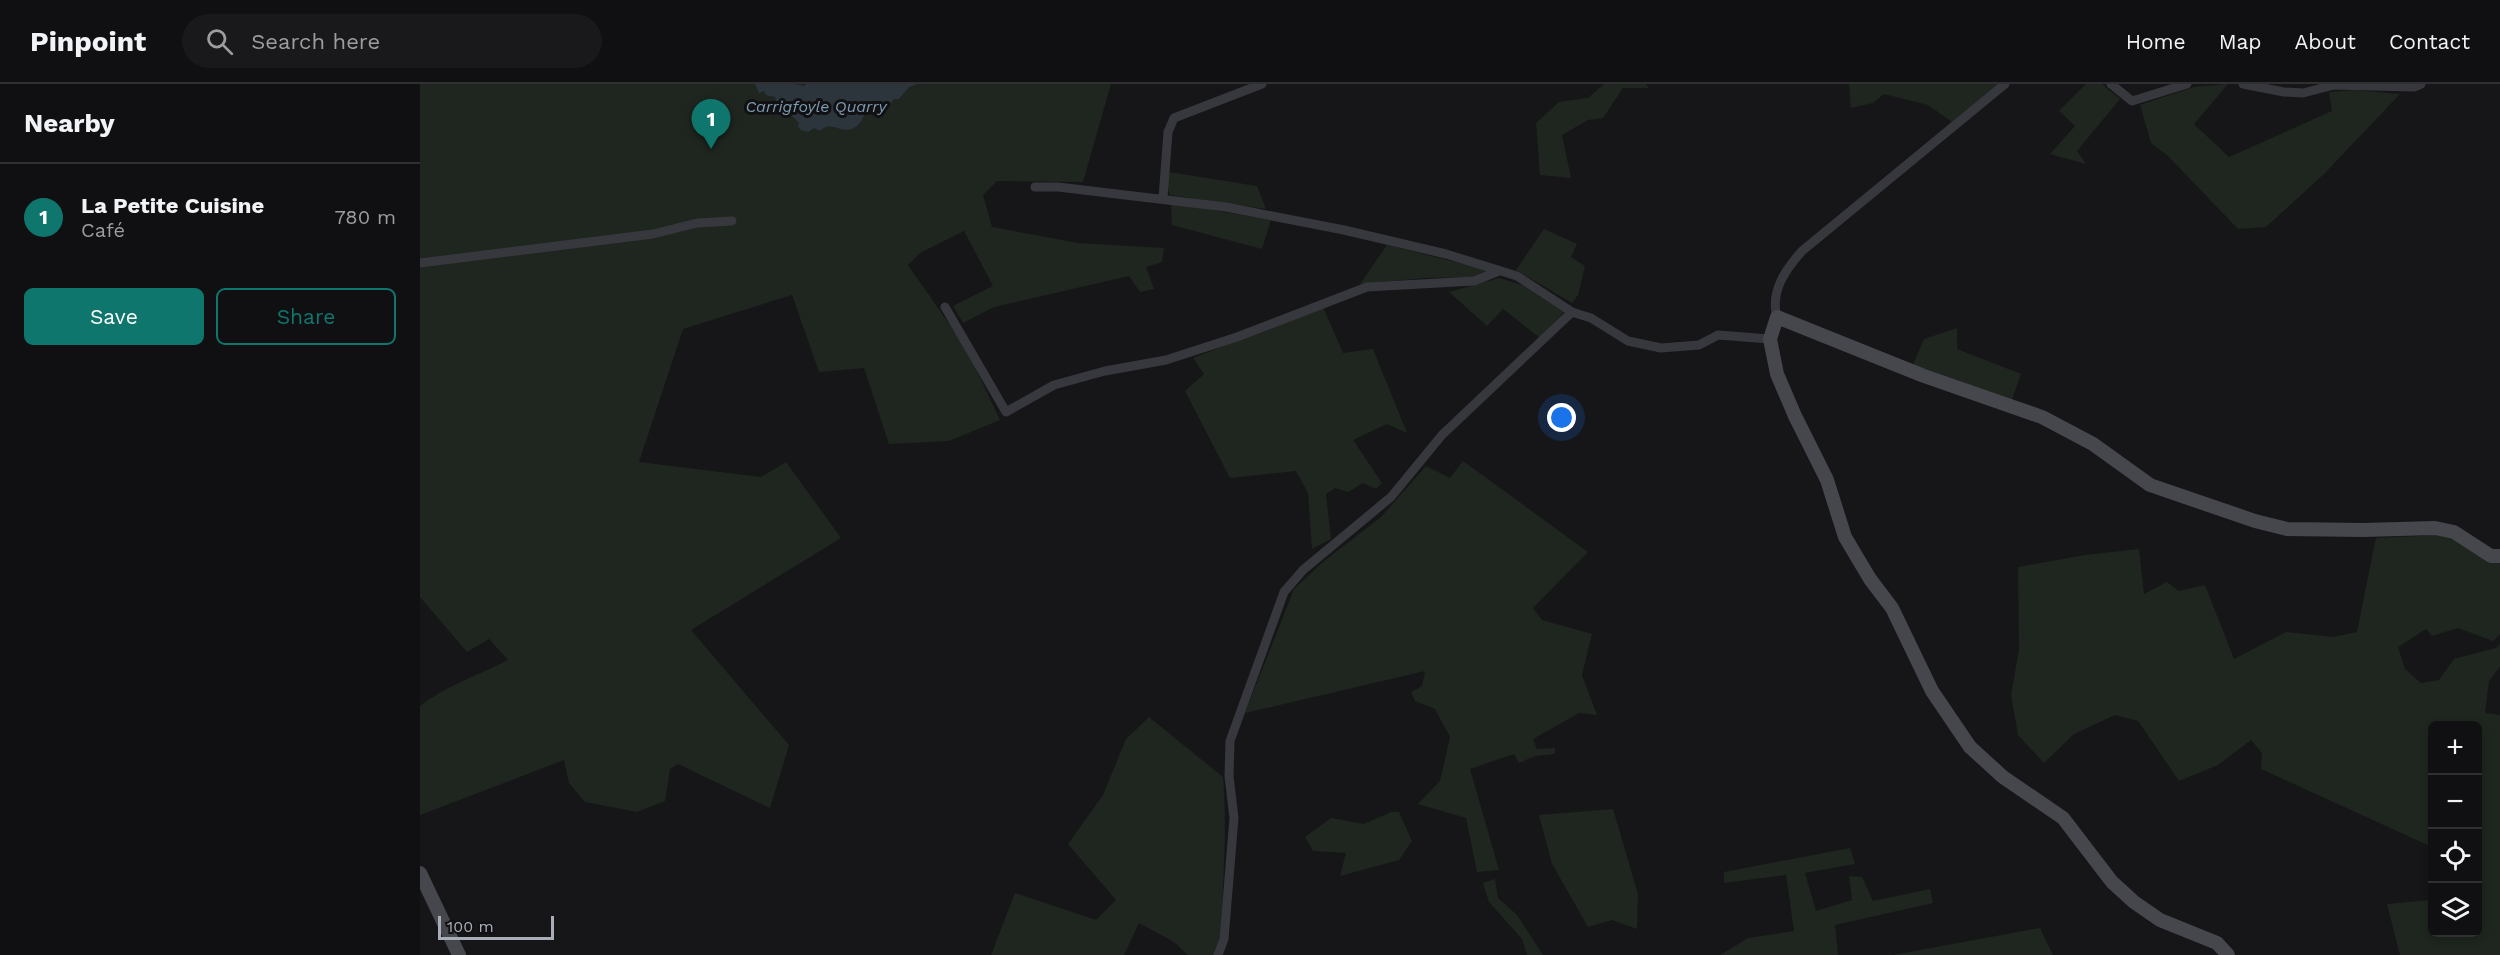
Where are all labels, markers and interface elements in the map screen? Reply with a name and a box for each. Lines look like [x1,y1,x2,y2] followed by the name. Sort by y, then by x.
[182,14,602,68] search box
[30,25,146,58] text: Pinpoint
[203,25,236,58] icon: search
[251,29,380,54] text: Search here
[2126,29,2186,54] text: Home
[2219,29,2262,54] text: Map
[2295,29,2356,54] text: About
[2389,29,2470,54] text: Contact
[745,97,888,116] water label: Carrigfoyle Quarry
[692,100,730,149] pin: 1
[24,108,115,138] text: Nearby
[81,193,264,218] text: La Petite Cuisine
[39,205,48,229] text: 1
[335,205,396,229] text: 780 m
[81,218,125,242] text: Café
[24,288,204,345] button: Save
[216,288,396,345] button: Share
[1547,403,1576,432] your location
[2428,721,2482,937] map controls
[2428,721,2482,775] button: +
[2428,775,2482,829] button: −
[2428,829,2482,883] button: locate
[2428,883,2482,937] button: layers
[438,913,554,940] scale bar
[447,917,494,936] text: 100 m

